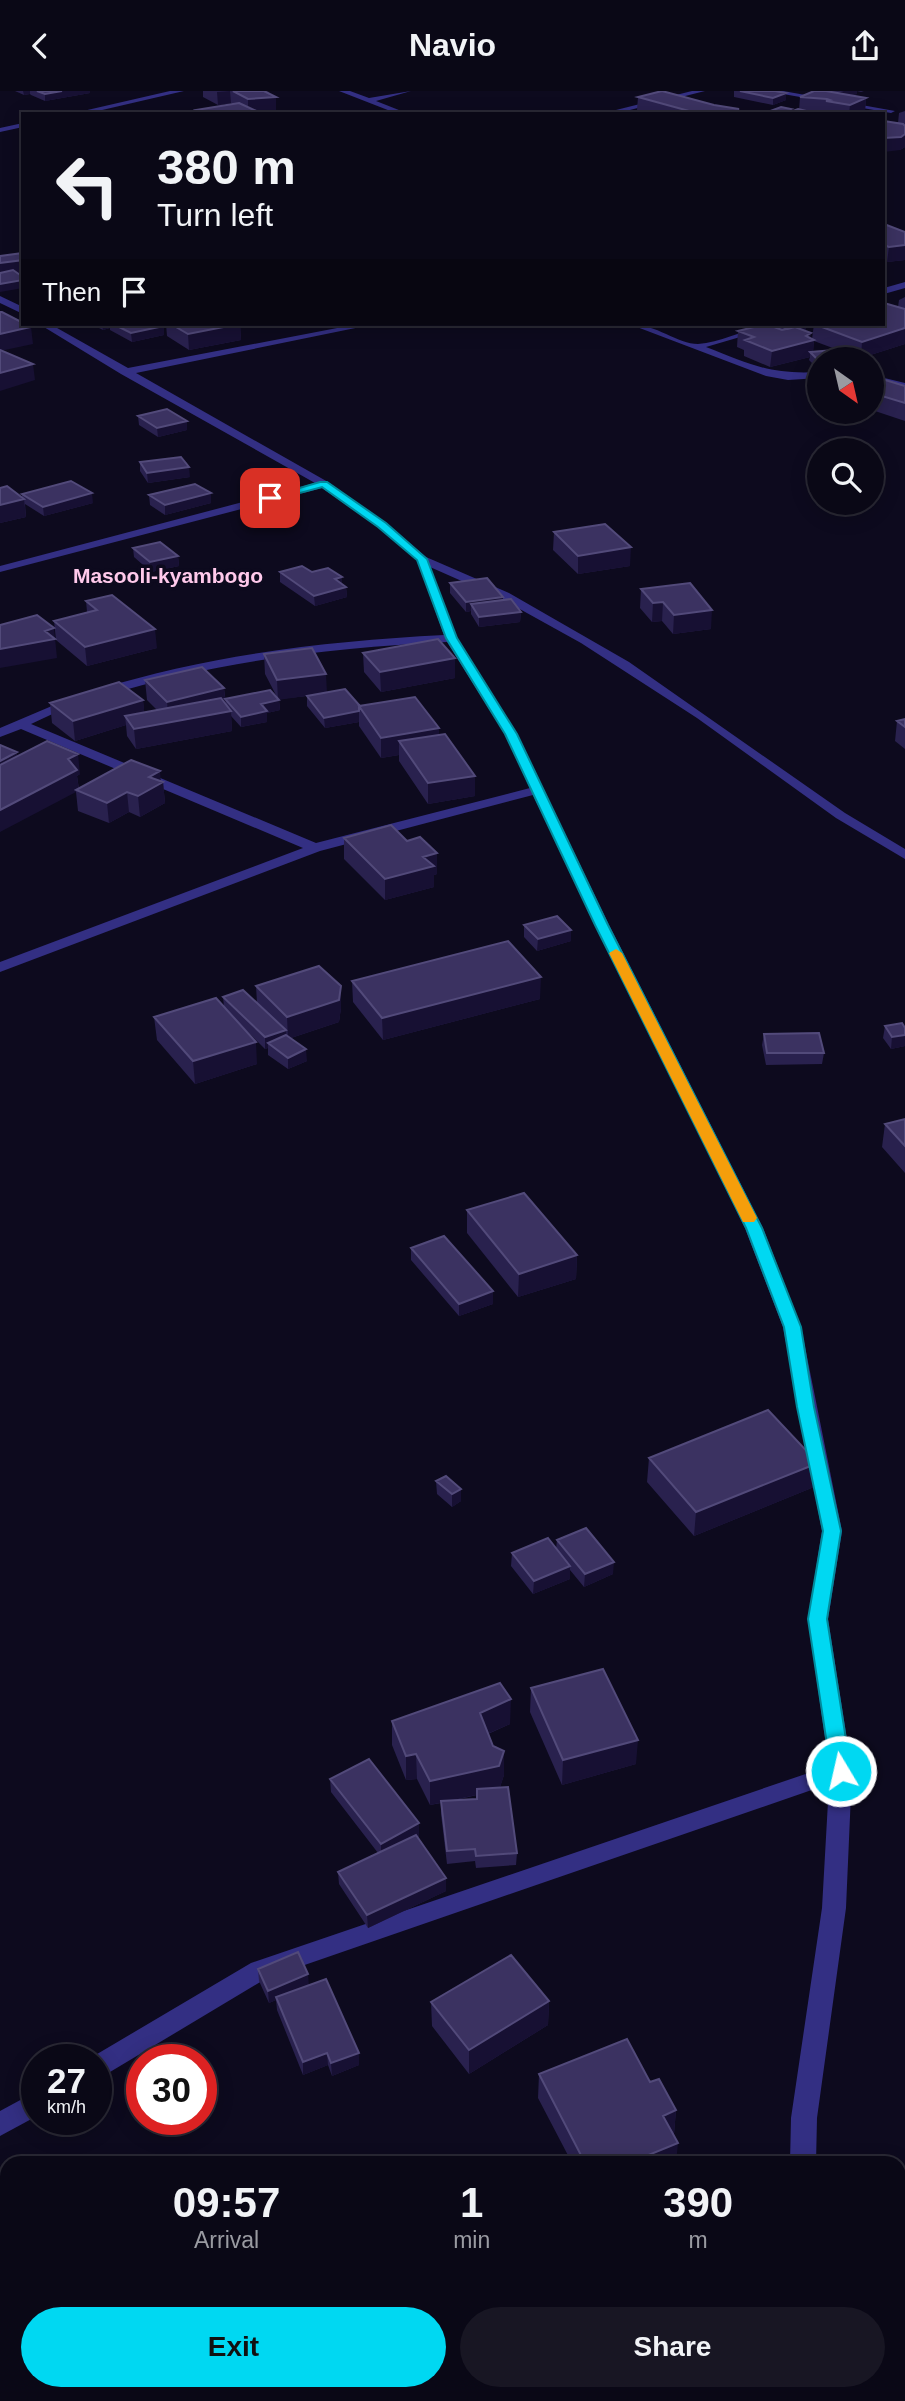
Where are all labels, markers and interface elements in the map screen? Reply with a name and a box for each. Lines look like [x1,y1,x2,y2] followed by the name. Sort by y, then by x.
[21,27,59,65] icon: back
[409,27,496,63] text: Navio
[846,27,884,65] icon: share
[42,140,133,231] icon: left
[157,140,296,194] text: 380 m
[157,197,273,233] text: Turn left
[115,273,153,311] icon: arrive
[42,277,101,307] text: Then
[807,347,884,423] north arrow
[807,347,884,515] map controls
[807,438,884,515] button: search
[240,468,300,528] pin
[251,479,289,517] icon: arrive
[73,564,263,587] district label: Masooli-kyambogo
[804,1734,878,1808] position arrow
[126,2044,217,2135] speed limit sign: 30
[47,2061,86,2100] text: 27
[47,2097,86,2117] text: km/h
[173,2179,280,2226] text: 09:57
[460,2179,483,2226] text: 1
[663,2179,733,2226] text: 390
[194,2227,259,2253] text: Arrival
[453,2227,490,2253] text: min
[689,2227,708,2253] text: m
[21,2307,446,2387] button: Exit
[460,2307,885,2387] button: Share

